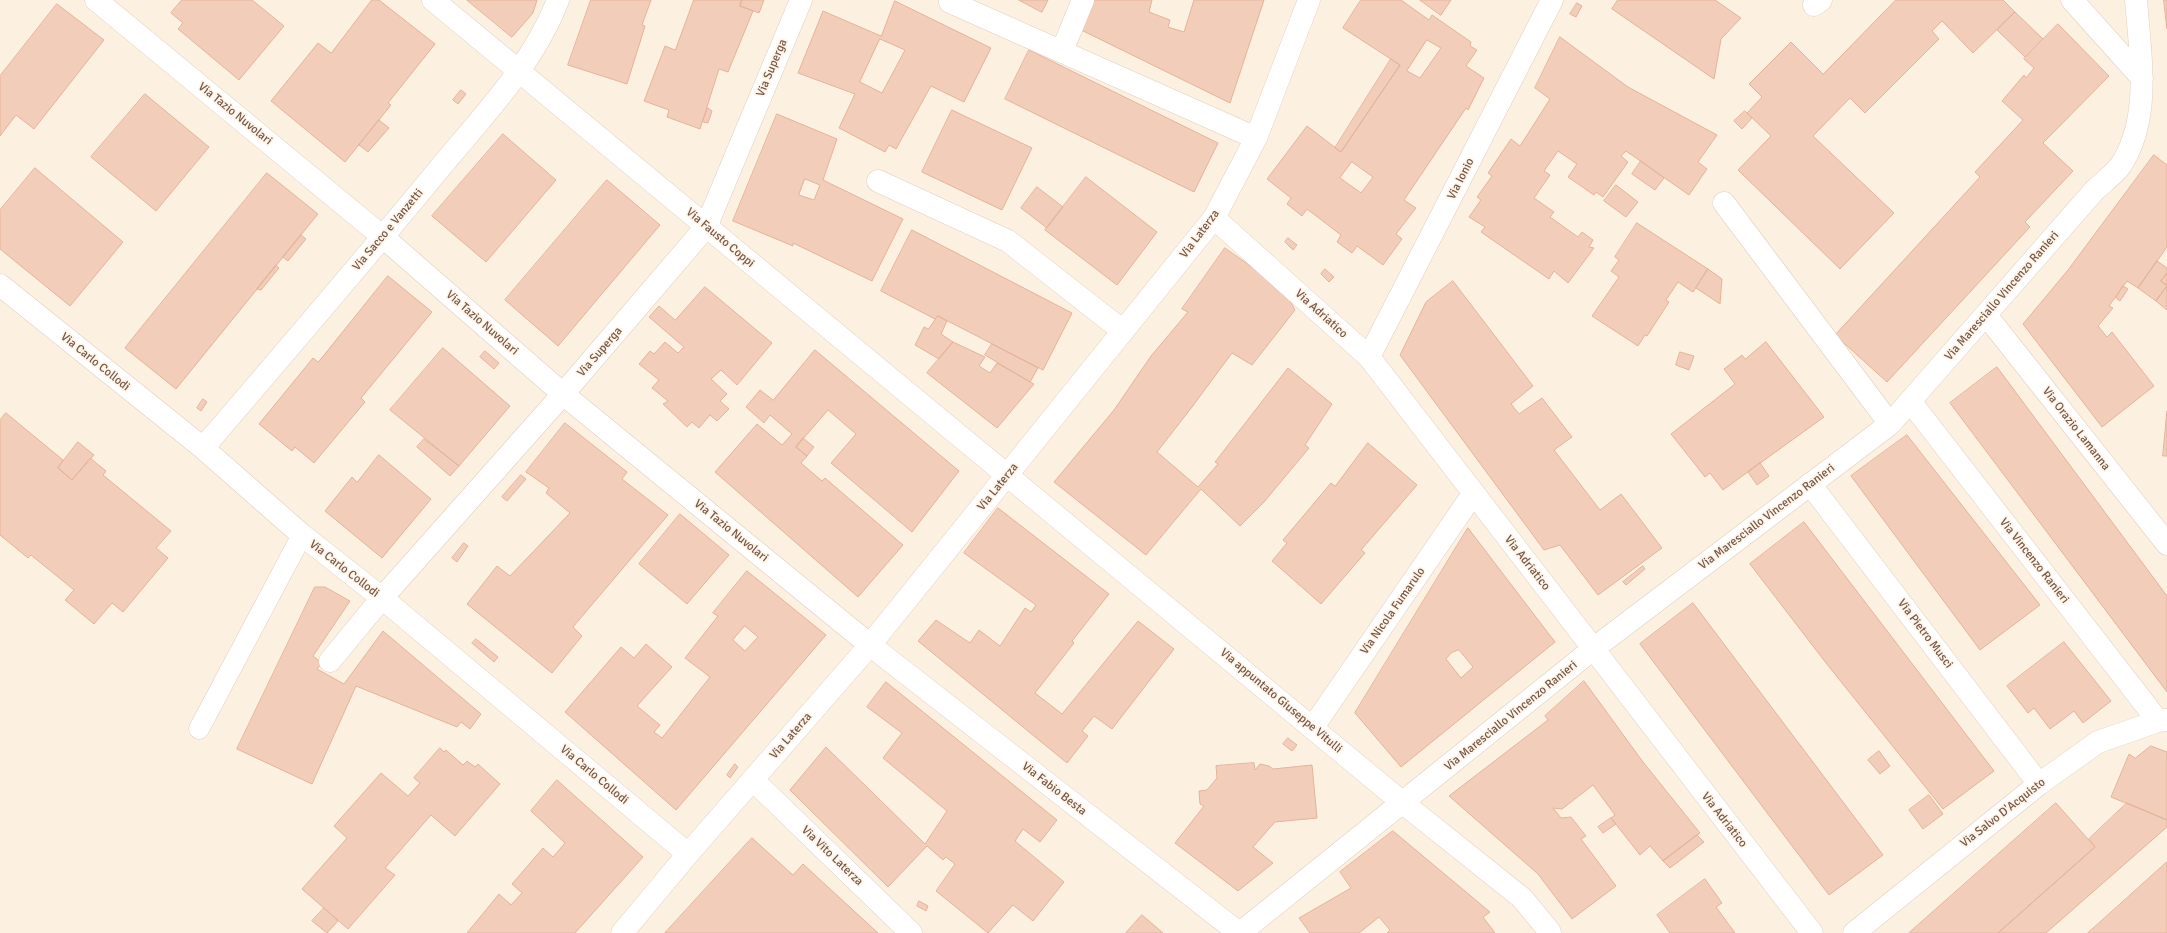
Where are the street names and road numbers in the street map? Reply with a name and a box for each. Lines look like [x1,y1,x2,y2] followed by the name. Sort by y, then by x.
[753,37,791,99] street label: Via Superga
[195,80,275,148] street label: Via Tazio Nuvolari
[1444,156,1478,202] street label: Via Ionio
[350,186,426,274] street label: Via Sacco e Vanzetti
[683,205,757,271] street label: Via Fausto Coppi
[1177,207,1223,261] street label: Via Laterza
[1942,228,2062,364] street label: Via Maresciallo Vincenzo Ranieri
[1292,287,1350,341] street label: Via Adriatico
[443,288,521,358] street label: Via Tazio Nuvolari
[574,324,626,380] street label: Via Superga
[58,330,132,394] street label: Via Carlo Collodi
[2039,384,2113,474] street label: Via Orazio Lamanna
[974,460,1022,514] street label: Via Laterza
[1696,461,1838,573] street label: Via Maresciallo Vincenzo Ranieri
[691,497,771,565] street label: Via Tazio Nuvolari
[1996,515,2072,607] street label: Via Vincenzo Ranieri
[1501,533,1553,593] street label: Via Adriatico
[306,537,382,601] street label: Via Carlo Collodi
[1358,565,1428,657] street label: Via Nicola Fumarulo
[1894,597,1956,671] street label: Via Pietro Musci
[1217,646,1345,756] street label: Via appuntato Giuseppe Vitulli
[1442,658,1580,774] street label: Via Maresciallo Vincenzo Ranieri
[767,710,815,762] street label: Via Laterza
[557,742,631,808] street label: Via Carlo Collodi
[1019,759,1089,819] street label: Via Fabio Besta
[1958,775,2048,851] street label: Via Salvo D'Acquisto
[1698,790,1750,850] street label: Via Adriatico
[798,823,866,889] street label: Via Vito Laterza

